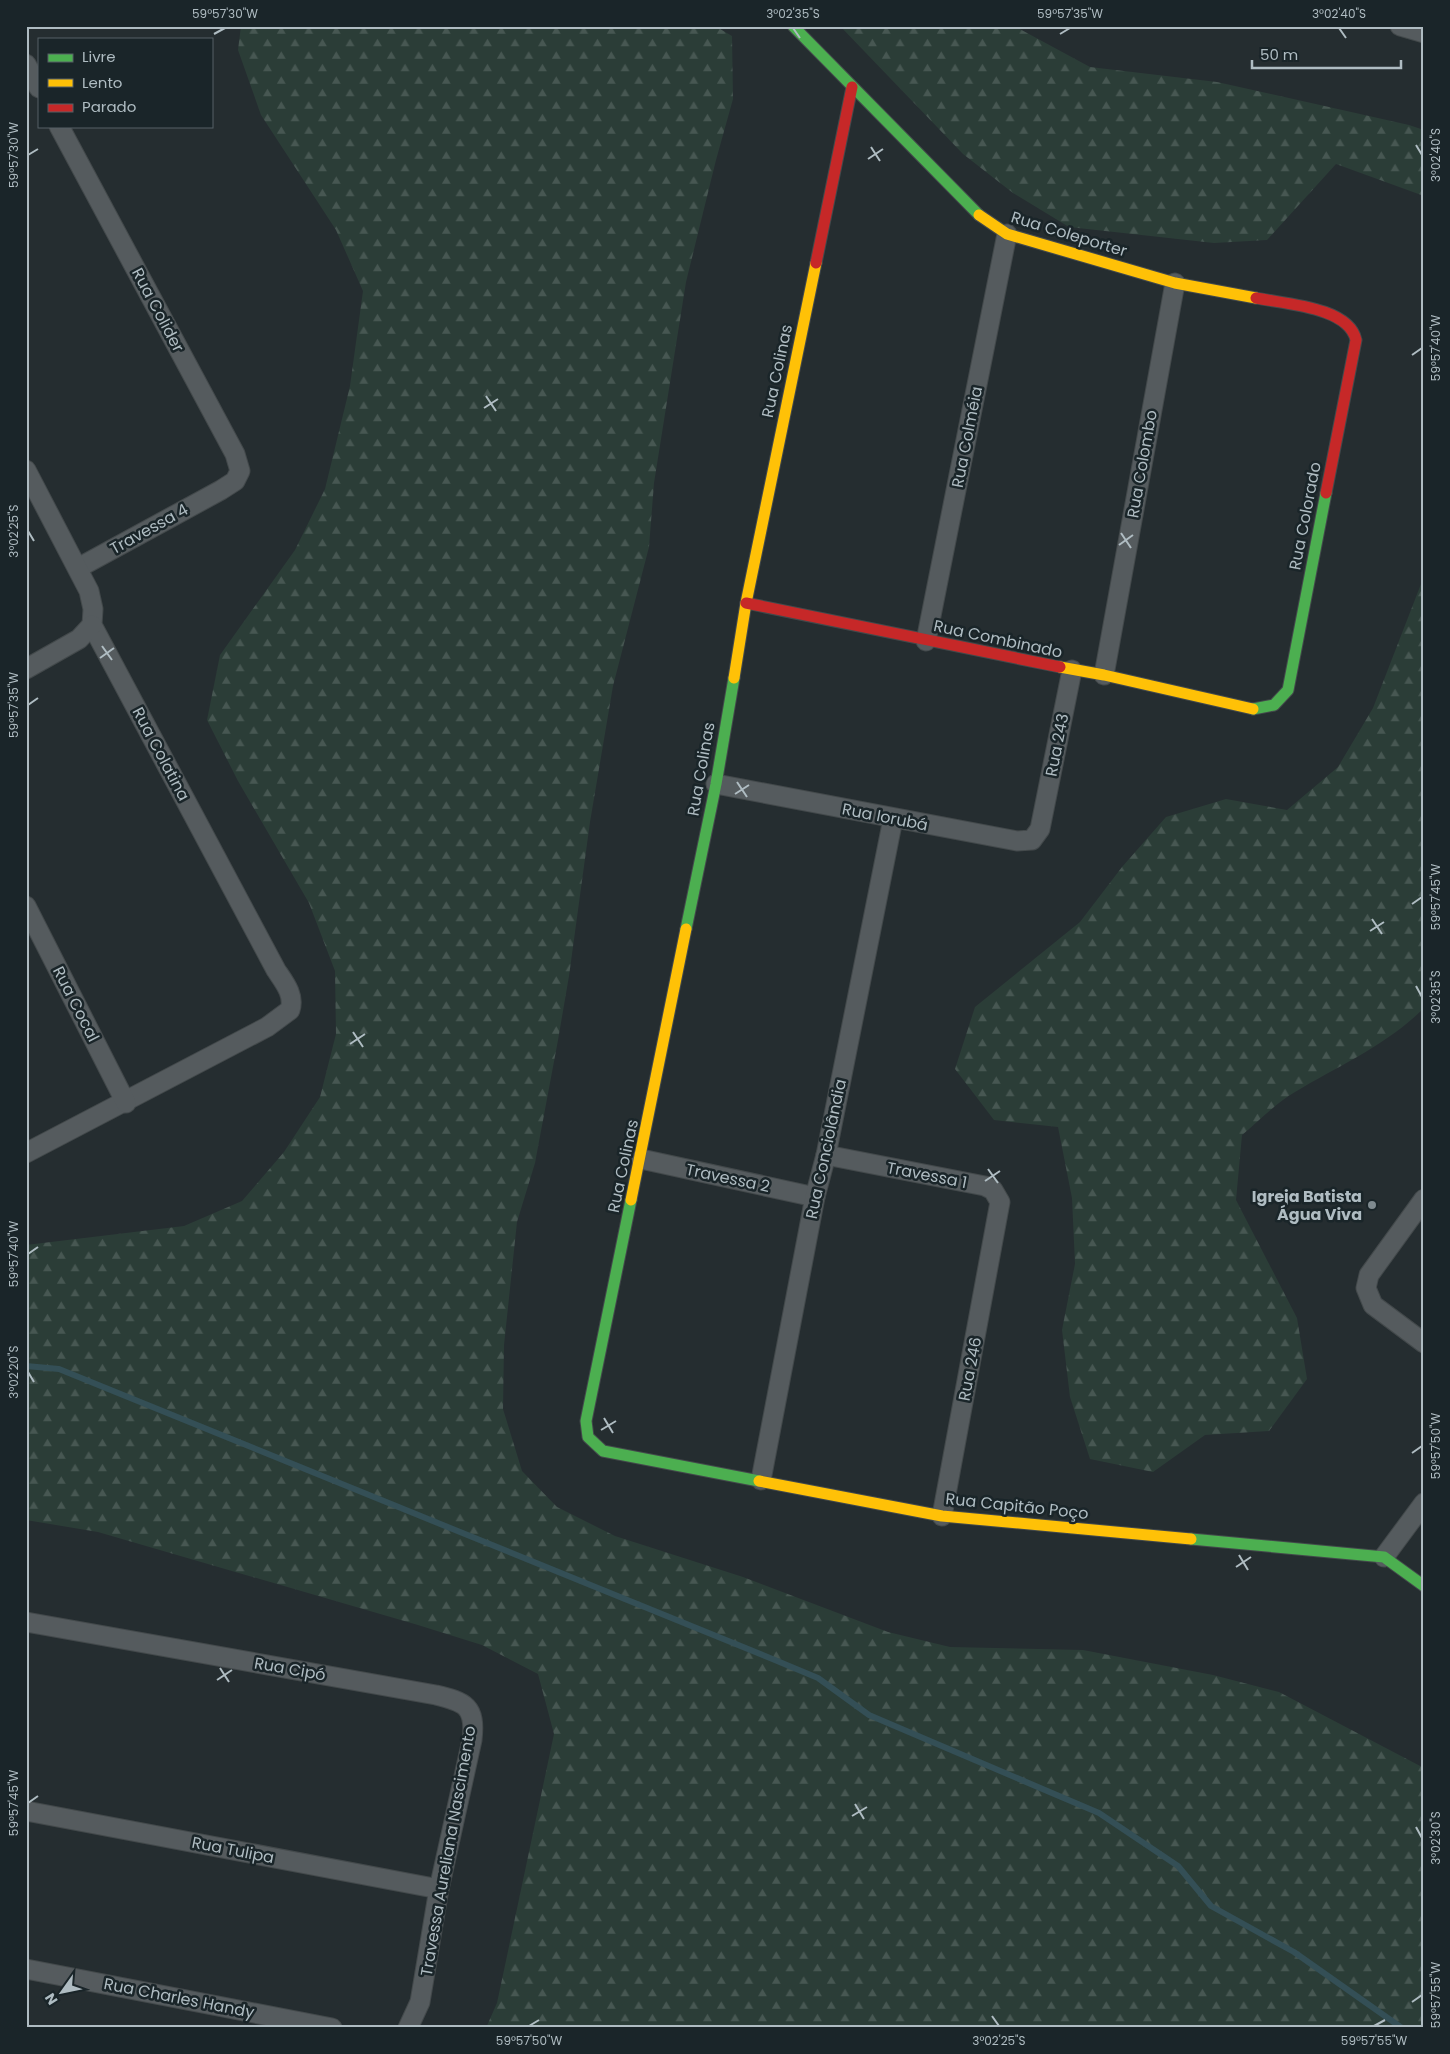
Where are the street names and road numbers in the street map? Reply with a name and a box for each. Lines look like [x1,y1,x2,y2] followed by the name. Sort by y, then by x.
[1008,205,1130,263] street label: Rua Coleporter
[126,264,190,356] street label: Rua Colider
[756,322,798,420] street label: Rua Colinas
[946,384,988,490] street label: Rua Colméia
[1121,408,1163,520] street label: Rua Colombo
[1283,460,1327,572] street label: Rua Colorado
[106,498,192,560] street label: Travessa 4
[932,614,1064,664] street label: Rua Combinado
[127,703,195,805] street label: Rua Colatina
[1040,712,1074,778] street label: Rua 243
[681,720,721,818] street label: Rua Colinas
[840,797,930,837] street label: Rua Iorubá
[47,962,105,1046] street label: Rua Cocal
[800,1077,852,1221] street label: Rua Conciolândia
[602,1117,644,1215] street label: Rua Colinas
[885,1156,969,1194] street label: Travessa 1
[684,1158,772,1198] street label: Travessa 2
[953,1335,987,1403] street label: Rua 246
[944,1487,1090,1525] street label: Rua Capitão Poço
[252,1651,328,1687] street label: Rua Cipó
[415,1724,481,1978] street label: Travessa Aureliana Nascimento
[190,1831,276,1869] street label: Rua Tulipa
[102,1972,256,2024] street label: Rua Charles Handy

